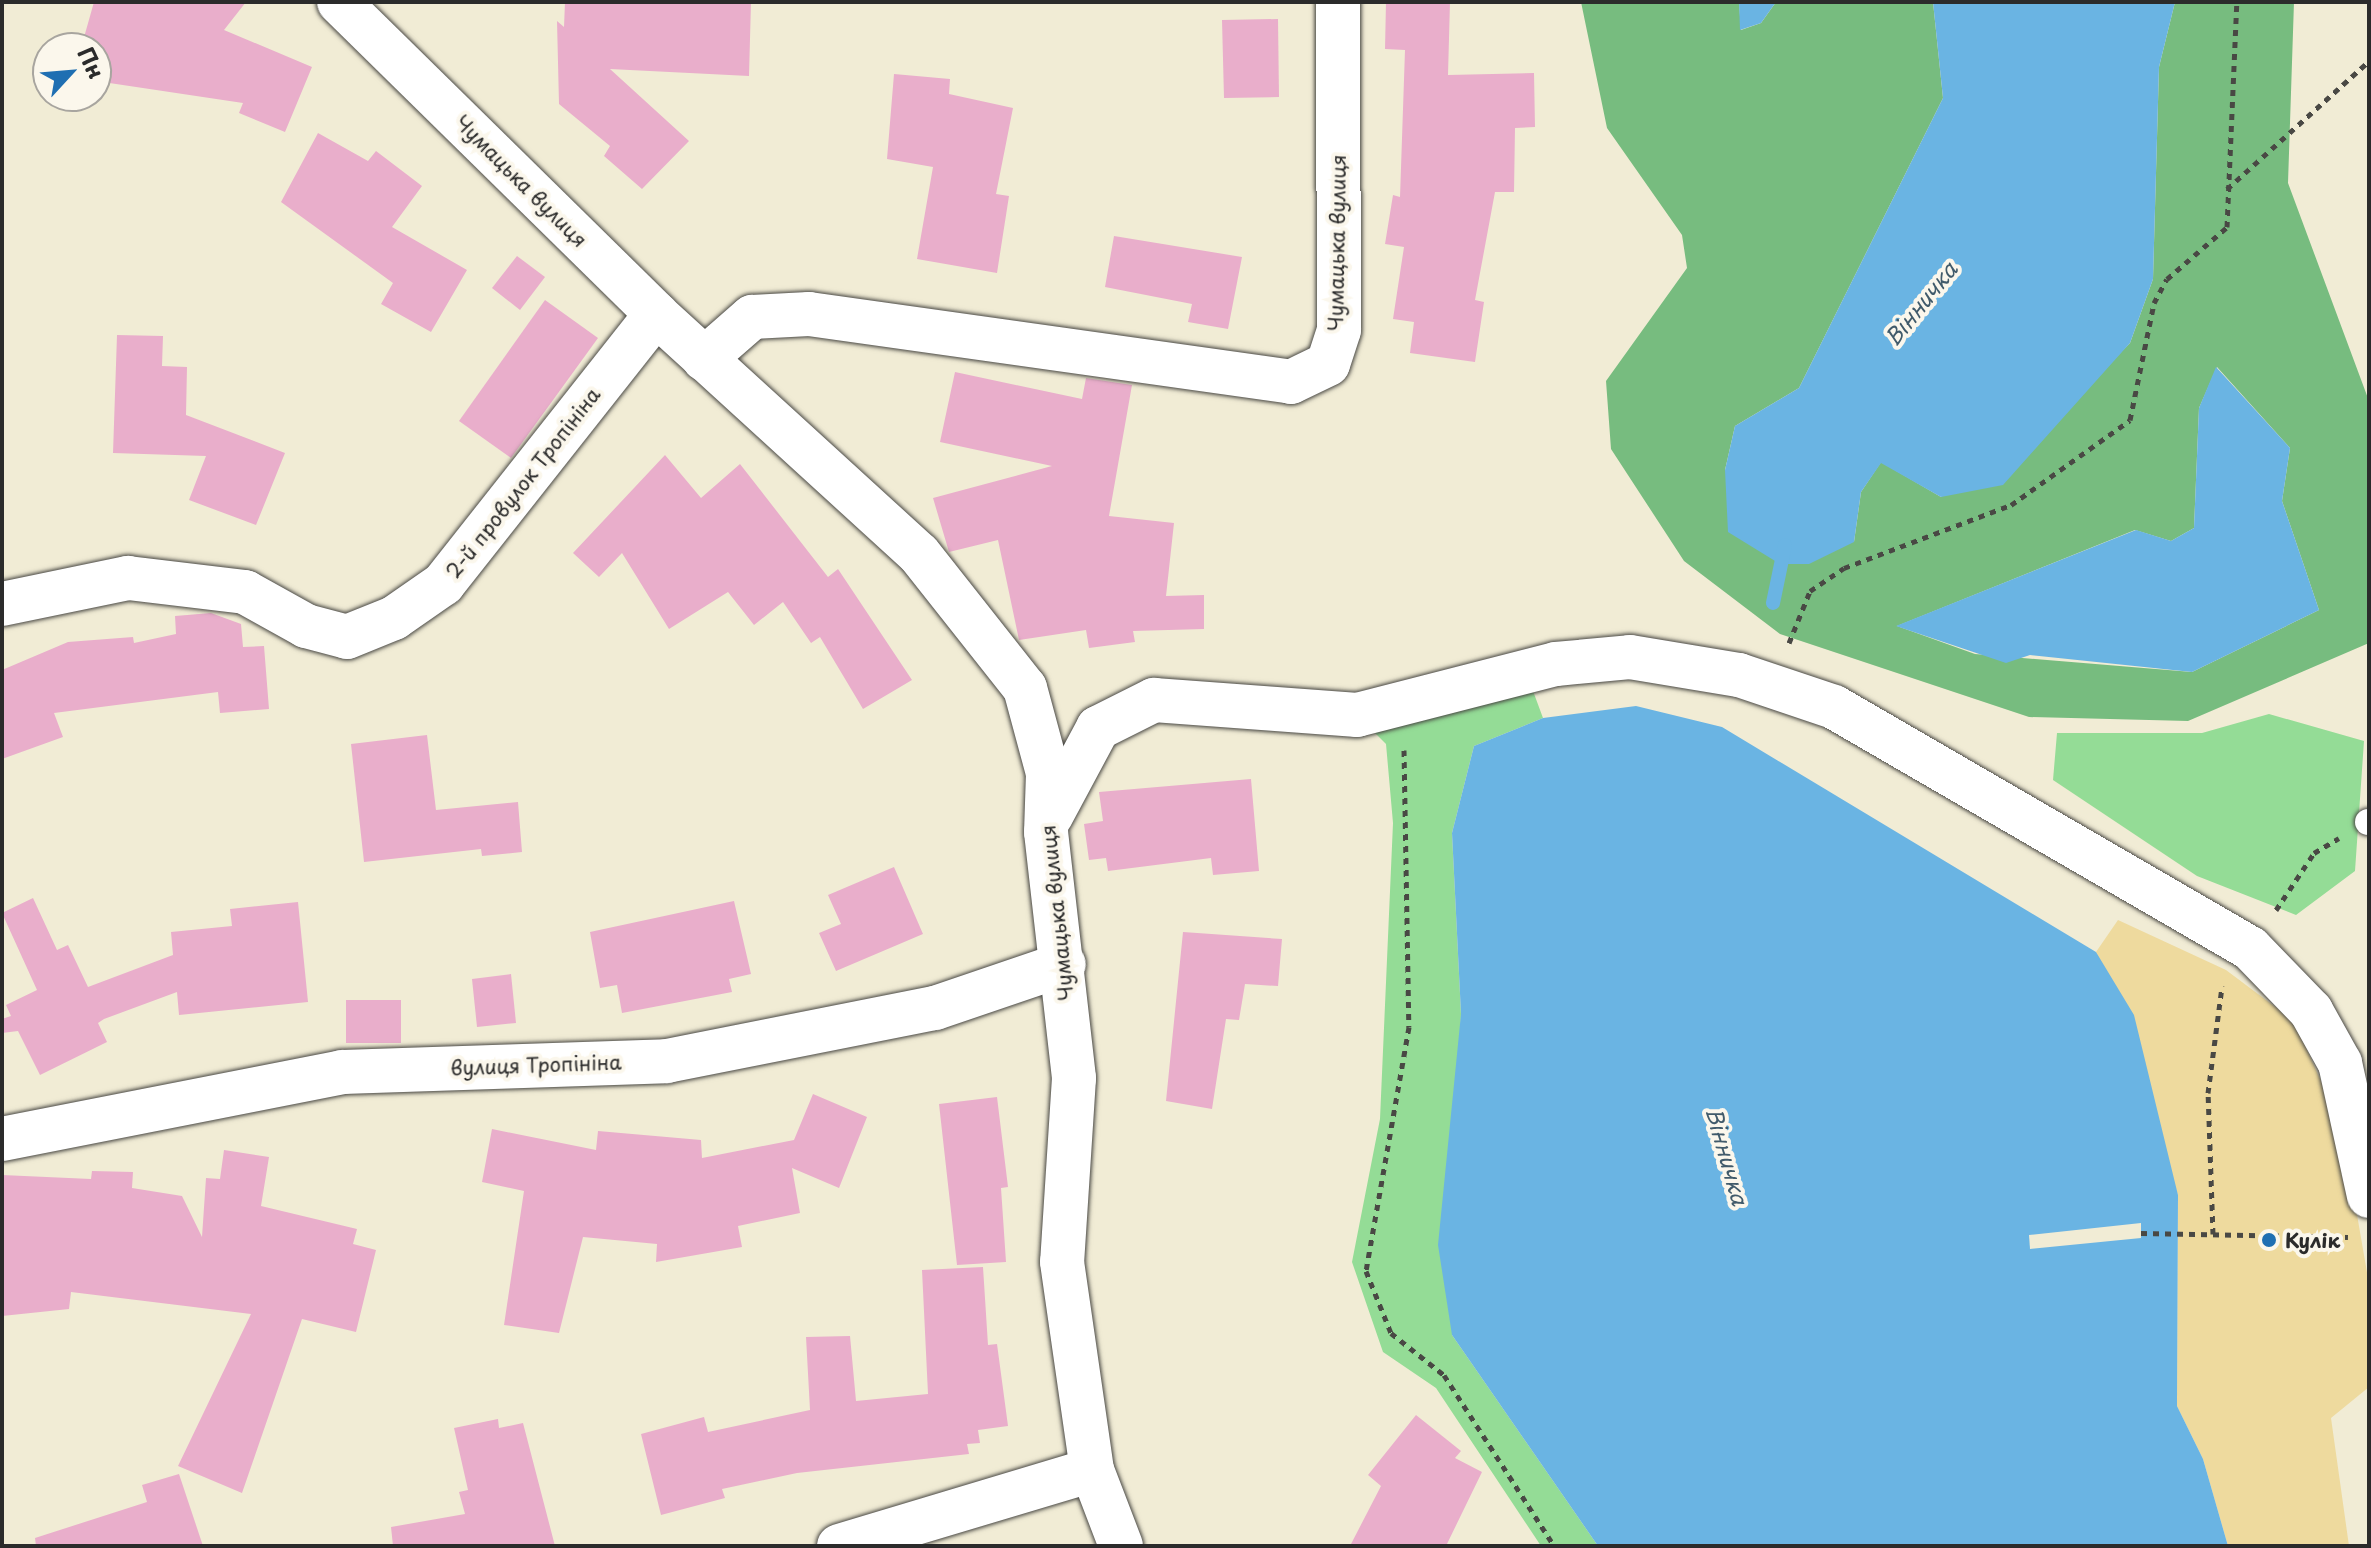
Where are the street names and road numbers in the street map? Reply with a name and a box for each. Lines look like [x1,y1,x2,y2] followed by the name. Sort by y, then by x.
[450,110,592,252] street label: Чумацька вулиця
[1323,154,1351,332] street label: Чумацька вулиця
[441,383,605,583] street label: 2-й провулок Тропініна
[1036,823,1078,1003] street label: Чумацька вулиця
[450,1050,622,1080] street label: вулиця Тропініна

